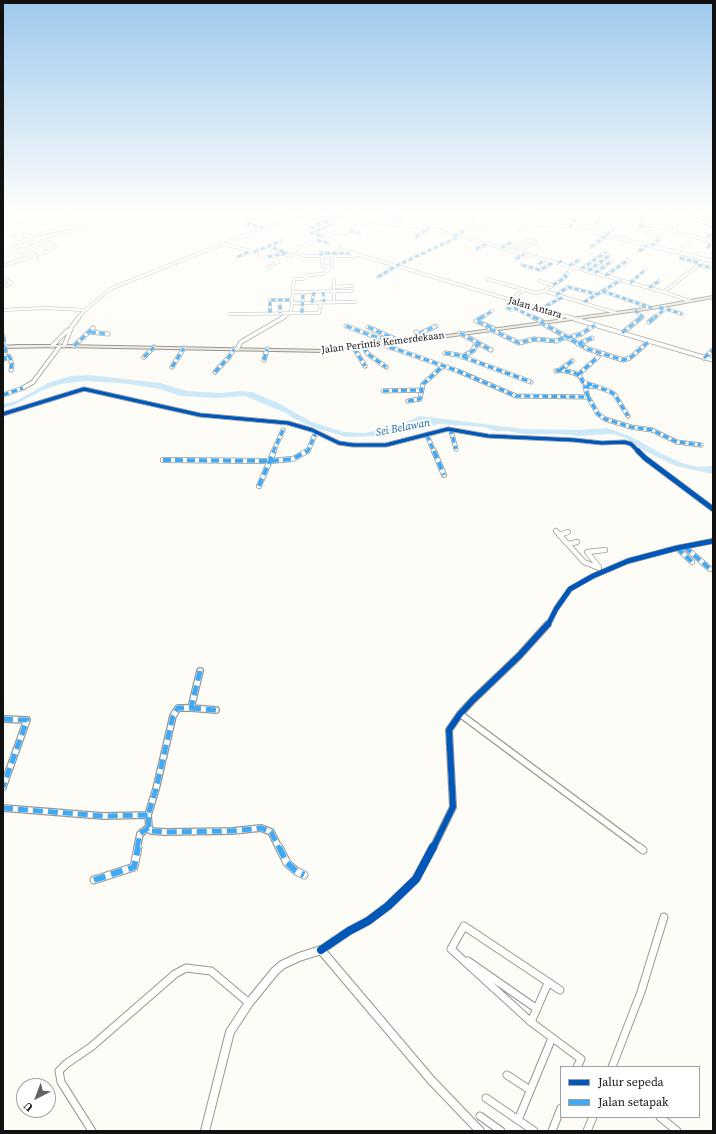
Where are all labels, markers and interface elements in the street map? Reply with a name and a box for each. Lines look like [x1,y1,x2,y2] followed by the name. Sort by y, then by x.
[507,295,563,321] street label: Jalan Antara
[321,329,445,357] street label: Jalan Perintis Kemerdekaan
[375,416,431,440] water label: Sei Belawan
[560,1066,700,1118] legend
[598,1074,664,1090] text: Jalur sepeda
[16,1078,56,1118] north arrow
[598,1094,669,1110] text: Jalan setapak
[20,1098,36,1115] text: U

